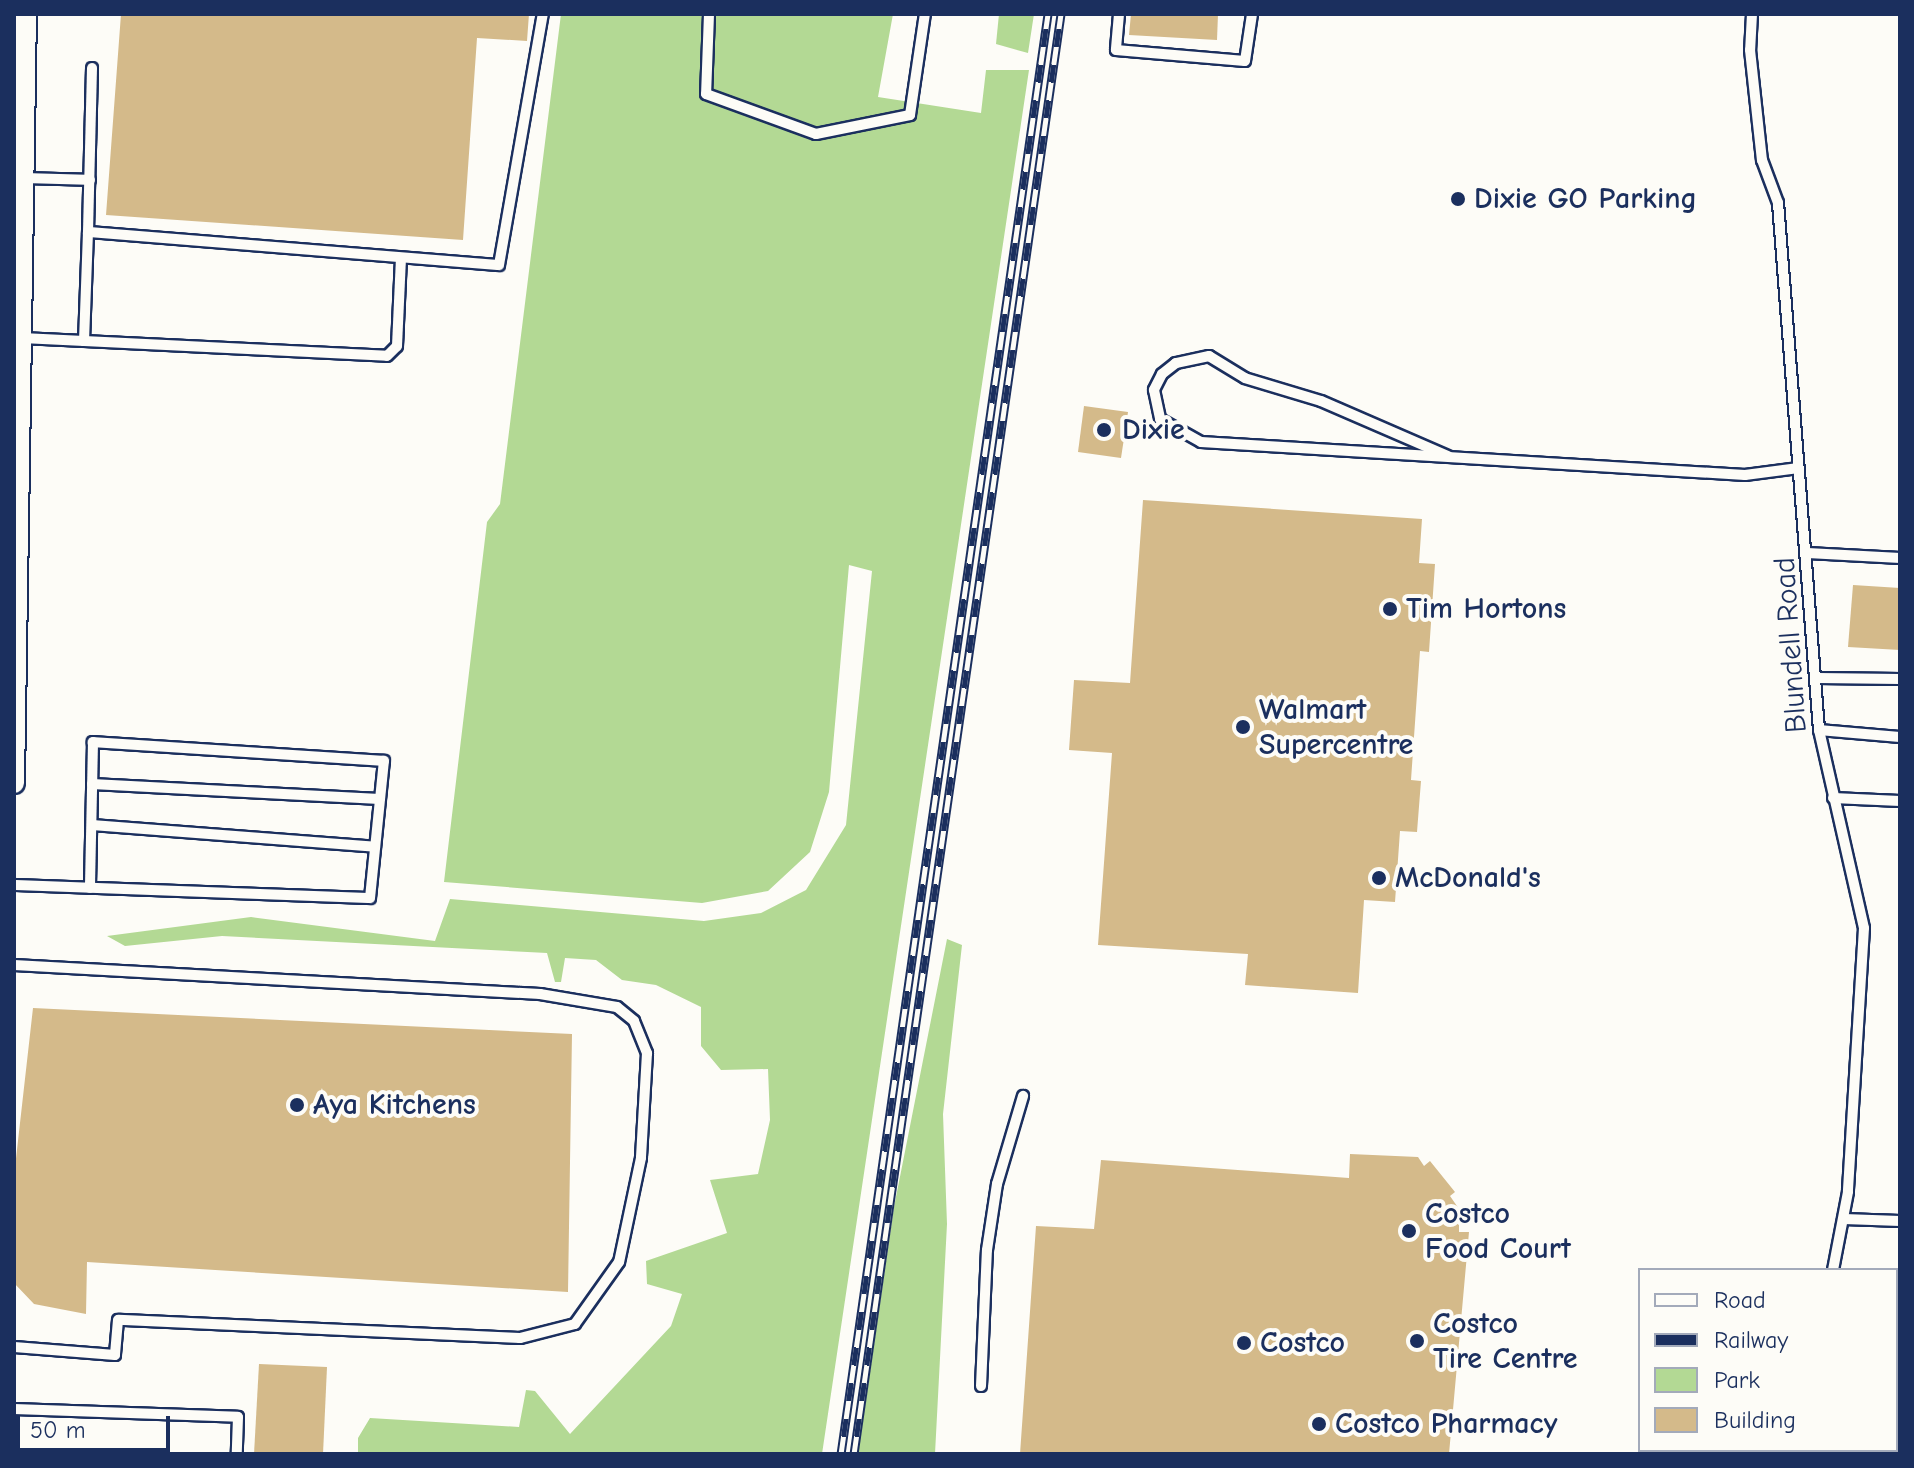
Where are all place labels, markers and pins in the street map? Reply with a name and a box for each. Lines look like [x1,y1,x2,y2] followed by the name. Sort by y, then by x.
[1474,181,1697,217] place label: Dixie GO Parking
[1449,190,1467,208] marker: Dixie GO Parking
[1122,412,1185,448] place label: Dixie
[1093,419,1115,441] marker: Dixie
[1406,591,1566,627] place label: Tim Hortons
[1381,600,1399,618] marker: Tim Hortons
[1259,692,1413,762] place label: Walmart Supercentre
[1234,718,1252,736] marker: Walmart Supercentre
[1395,860,1541,896] place label: McDonald's
[1370,869,1388,887] marker: McDonald's
[313,1087,476,1123] place label: Aya Kitchens
[288,1096,306,1114] marker: Aya Kitchens
[1425,1196,1571,1266] place label: Costco Food Court
[1400,1222,1418,1240] marker: Costco Food Court
[1433,1306,1577,1376] place label: Costco Tire Centre
[1260,1325,1345,1361] place label: Costco
[1408,1332,1426,1350] marker: Costco Tire Centre
[1235,1334,1253,1352] marker: Costco
[1335,1406,1557,1442] place label: Costco Pharmacy
[1310,1415,1328,1433] marker: Costco Pharmacy

